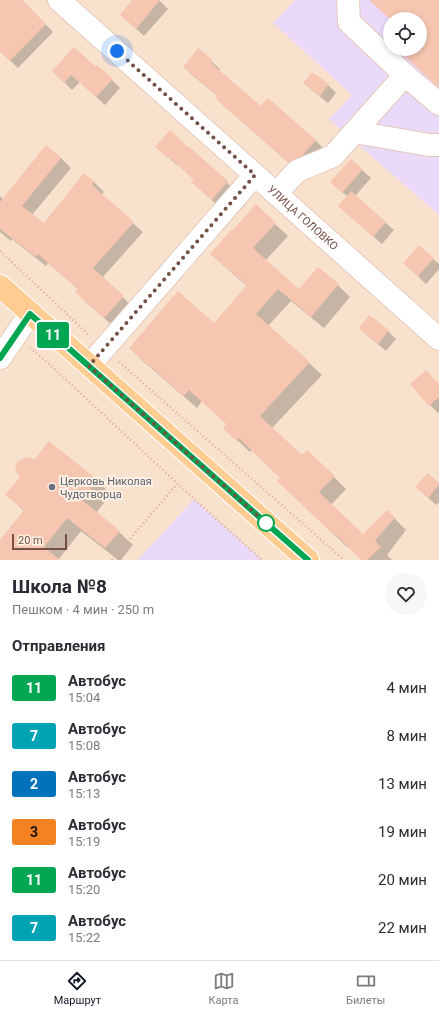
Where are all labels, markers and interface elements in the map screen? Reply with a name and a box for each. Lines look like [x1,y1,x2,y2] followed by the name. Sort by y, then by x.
[383,12,427,56] map controls
[383,12,427,56] button: locate
[107,41,127,61] your location
[265,183,341,253] street label: УЛИЦА ГОЛОВКО
[35,322,71,348] line badge: 11
[45,327,61,343] text: 11
[60,475,152,501] place label: Церковь Николая Чудотворца
[47,482,57,492] marker: Церковь Николая Чудотворца
[257,514,275,532] unlabelled marker
[12,532,67,551] scale bar
[18,534,43,547] text: 20 m
[385,573,427,615] button: heart
[12,575,107,598] text: Школа №8
[12,602,154,617] text: Пешком · 4 мин · 250 m
[12,637,105,655] text: Отправления
[68,672,126,690] text: Автобус
[386,679,427,697] text: 4 мин
[26,680,42,696] text: 11
[68,690,100,705] text: 15:04
[68,720,126,738] text: Автобус
[386,727,427,745] text: 8 мин
[30,728,38,744] text: 7
[68,738,100,753] text: 15:08
[68,768,126,786] text: Автобус
[378,775,427,793] text: 13 мин
[30,776,38,792] text: 2
[68,786,100,801] text: 15:13
[68,816,126,834] text: Автобус
[378,823,427,841] text: 19 мин
[30,824,38,840] text: 3
[68,834,100,849] text: 15:19
[68,864,126,882] text: Автобус
[378,871,427,889] text: 20 мин
[26,872,42,888] text: 11
[68,882,100,897] text: 15:20
[68,912,126,930] text: Автобус
[378,919,427,937] text: 22 мин
[30,920,38,936] text: 7
[68,930,100,945] text: 15:22
[54,970,101,1007] tab: Маршрут
[209,970,239,1007] tab: Карта
[346,970,385,1007] tab: Билеты

